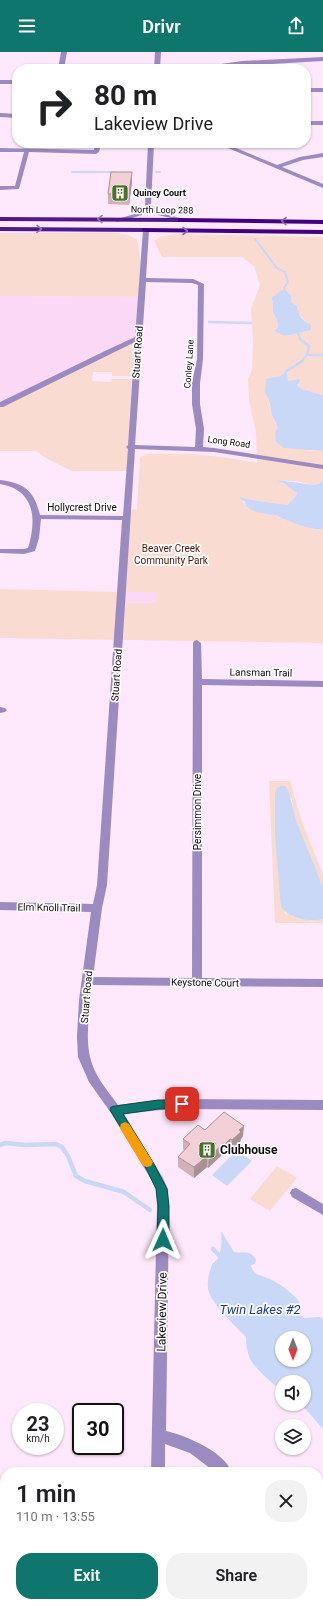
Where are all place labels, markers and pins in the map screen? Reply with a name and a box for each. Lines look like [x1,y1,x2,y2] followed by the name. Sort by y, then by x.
[110,183,130,203] building icon: Quincy Court
[133,188,186,198] place label: Quincy Court
[165,1087,199,1121] pin
[197,1140,217,1160] building icon: Clubhouse
[220,1143,278,1157] place label: Clubhouse

